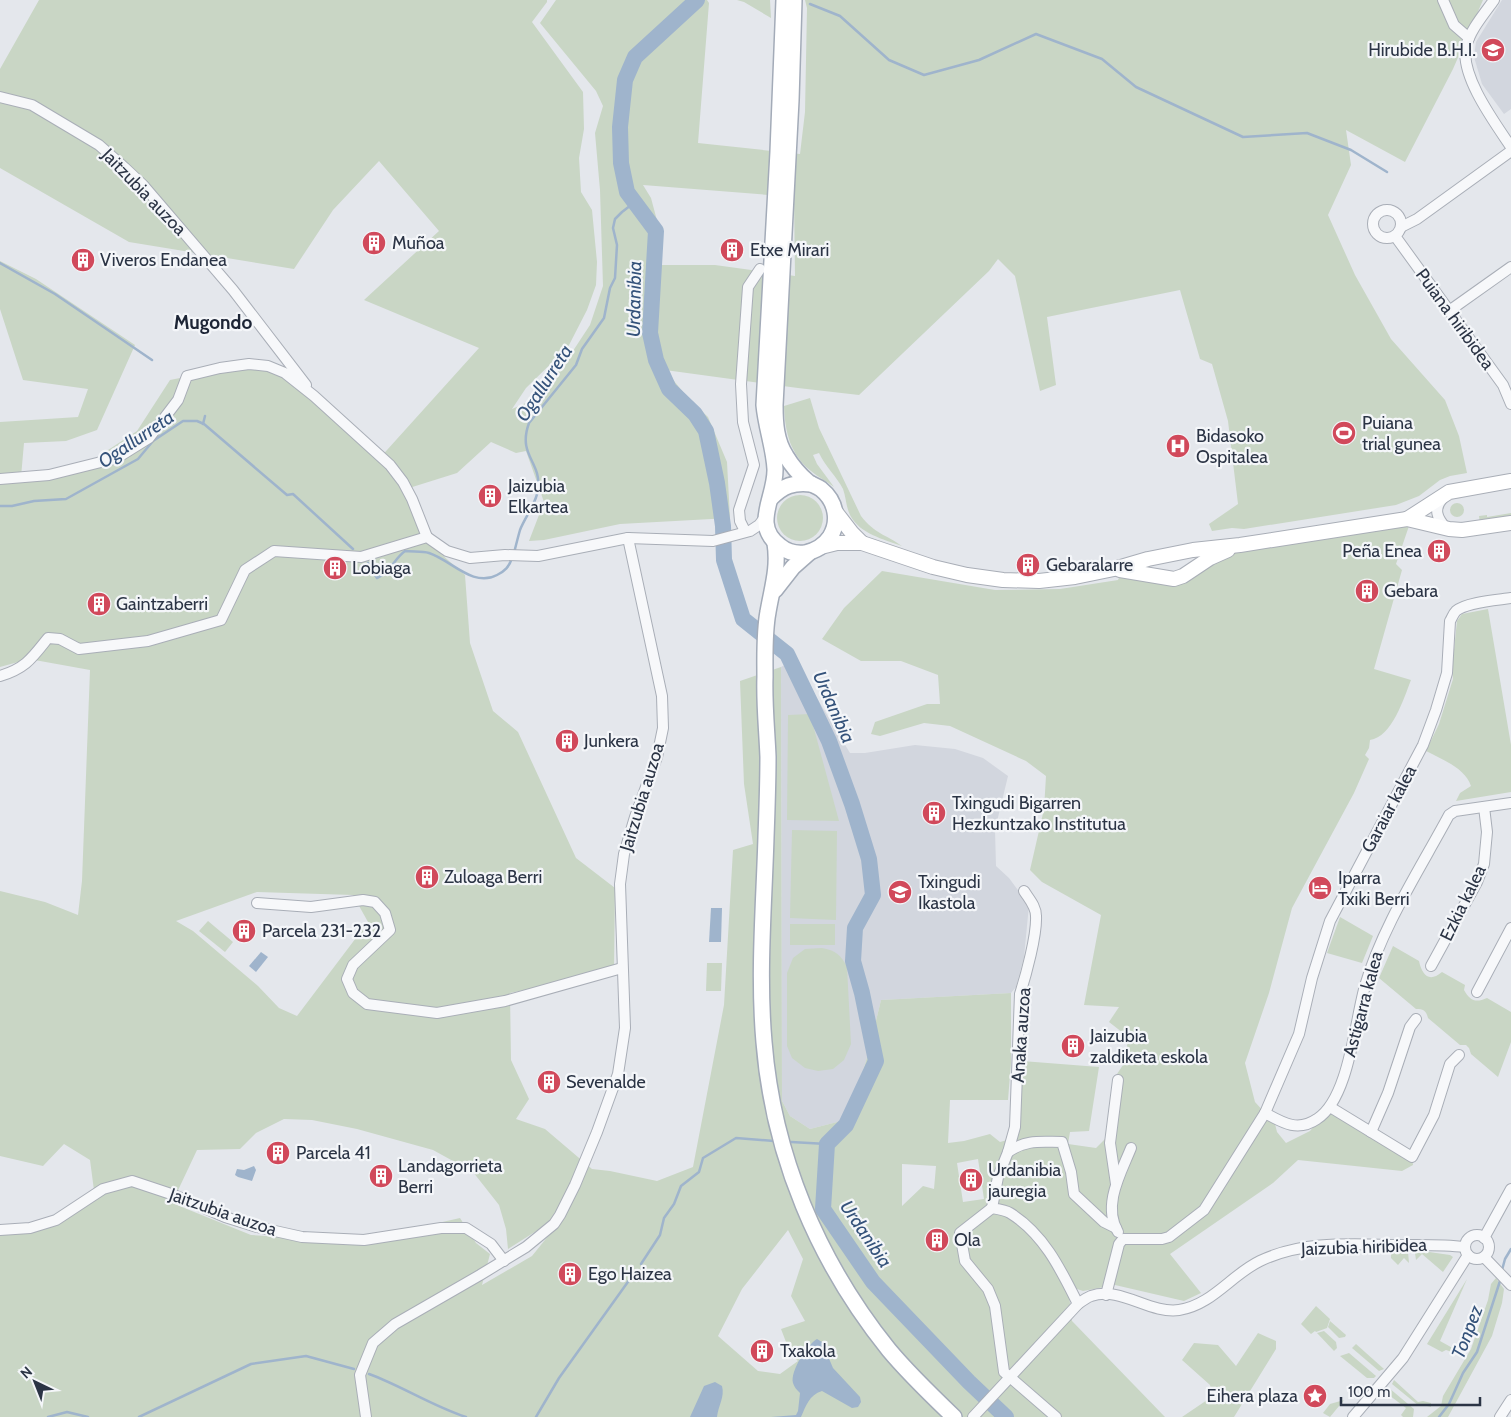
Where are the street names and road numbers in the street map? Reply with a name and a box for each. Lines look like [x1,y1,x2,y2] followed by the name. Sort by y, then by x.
[96,143,191,240] street label: Jaitzubia auzoa
[1411,264,1499,374] street label: Puiana hiribidea
[615,740,669,855] street label: Jaitzubia auzoa
[1357,761,1421,856] street label: Garaiar kalea
[1435,861,1491,945] street label: Ezkia kalea
[1338,948,1388,1059] street label: Astigarra kalea
[1007,986,1035,1083] street label: Anaka auzoa
[165,1183,280,1241] street label: Jaitzubia auzoa
[1300,1234,1428,1260] street label: Jaizubia hiribidea

